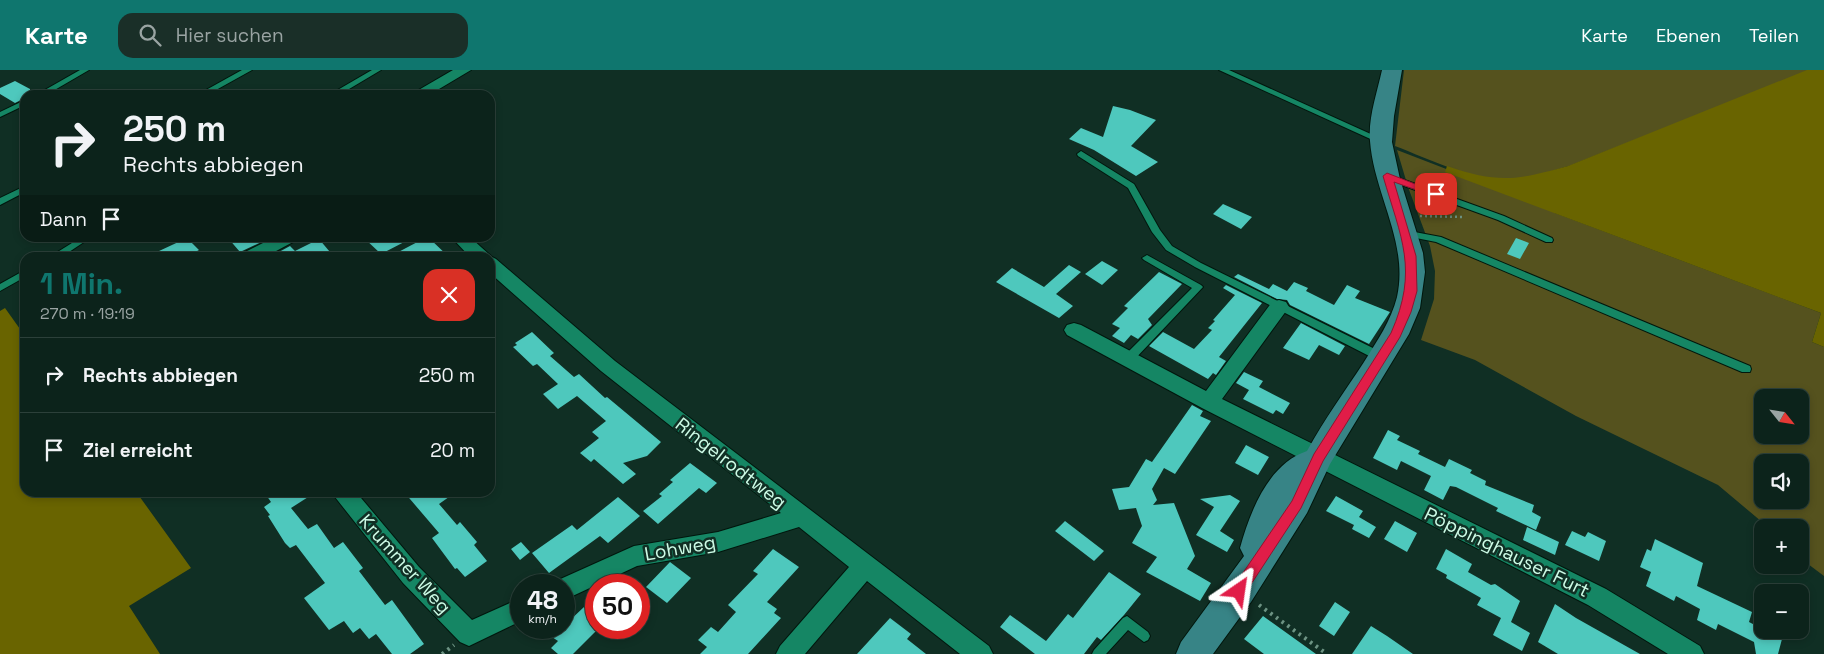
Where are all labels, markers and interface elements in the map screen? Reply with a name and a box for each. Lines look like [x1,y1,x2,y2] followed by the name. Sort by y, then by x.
[118,13,468,58] search box
[25,20,88,51] text: Karte
[136,21,164,49] icon: search
[176,23,284,48] text: Hier suchen
[1581,24,1628,47] text: Karte
[1656,24,1721,47] text: Ebenen
[1749,24,1799,47] text: Teilen
[123,107,226,151] text: 250 m
[40,110,105,175] icon: right
[123,150,304,178] text: Rechts abbiegen
[1415,173,1457,215] pin
[1422,180,1450,208] icon: arrive
[97,205,125,233] icon: arrive
[40,207,87,232] text: Dann
[40,264,123,303] text: 1 Min.
[423,269,475,321] button: close
[40,303,135,324] text: 270 m · 19:19
[40,361,68,389] icon: right
[83,363,238,388] text: Rechts abbiegen
[419,363,475,388] text: 250 m
[1754,389,1809,444] north arrow
[1754,389,1809,639] map controls
[670,412,792,514] street label: Ringelrodtweg
[40,436,68,464] icon: arrive
[83,438,193,463] text: Ziel erreicht
[430,438,475,463] text: 20 m
[1754,454,1809,509] button: sound
[1420,501,1594,603] street label: Pöppinghauser Furt
[354,509,456,619] street label: Krummer Weg
[1754,519,1809,574] button: +
[642,529,718,567] street label: Lohweg
[1212,564,1264,616] position arrow
[585,574,650,639] speed limit sign: 50
[527,584,558,616] text: 48
[1754,584,1809,639] button: −
[528,611,557,627] text: km/h

